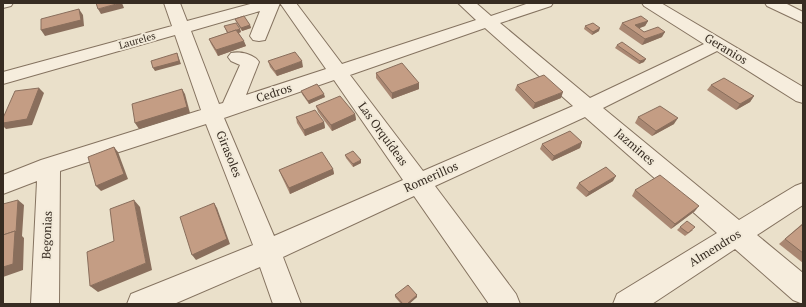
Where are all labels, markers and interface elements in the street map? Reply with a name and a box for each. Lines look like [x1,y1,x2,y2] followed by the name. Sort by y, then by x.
[117,29,157,52] street label: Laureles
[702,30,750,67] street label: Geranios
[254,80,294,105] street label: Cedros
[355,99,412,169] street label: Las Orquídeas
[612,125,658,168] street label: Jazmines
[213,128,246,179] street label: Girasoles
[401,158,460,195] street label: Romerillos
[38,211,55,259] street label: Begonias
[686,226,743,269] street label: Almendros

